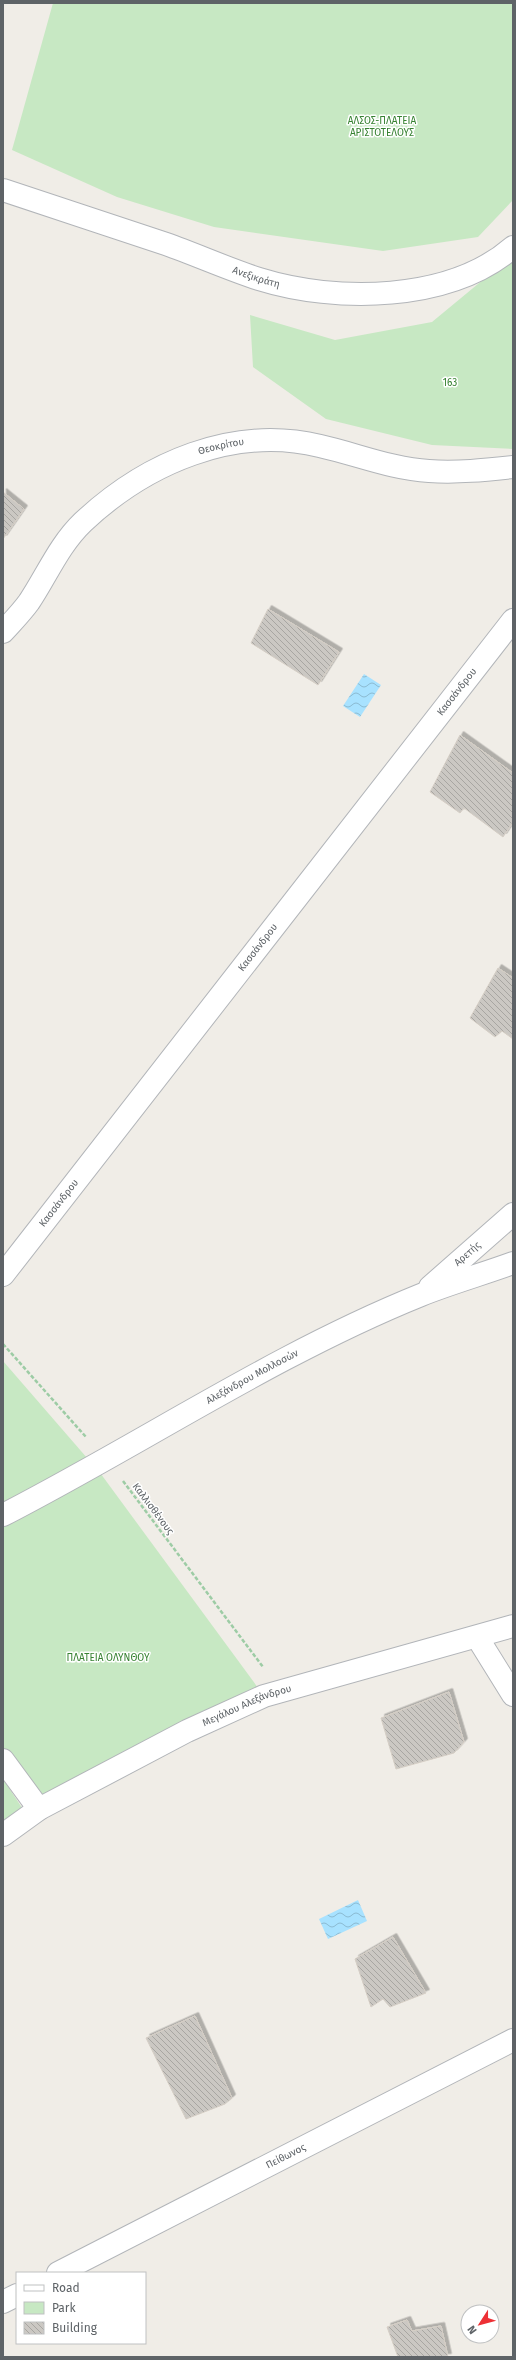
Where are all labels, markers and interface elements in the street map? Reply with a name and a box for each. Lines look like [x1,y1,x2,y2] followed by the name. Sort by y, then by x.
[348,115,416,139] park label: ΑΛΣΟΣ-ΠΛΑΤΕΙΑ ΑΡΙΣΤΟΤΕΛΟΥΣ
[231,264,281,291] street label: Ανεξικράτη
[443,377,457,389] park label: 163
[197,436,245,458] street label: Θεοκρίτου
[435,665,479,718] street label: Κασσάνδρου
[236,921,280,974] street label: Κασσάνδρου
[37,1177,81,1229] street label: Κασσάνδρου
[452,1239,484,1269] street label: Αρετής
[204,1347,301,1407] street label: Αλεξάνδρου Μολλοσών
[130,1480,177,1537] street label: Καλλισθένους
[67,1652,150,1664] park label: ΠΛΑΤΕΙΑ ΟΛΥΝΘΟΥ
[201,1682,293,1729] street label: Μεγάλου Αλεξάνδρου
[264,2141,308,2171] street label: Πείθωνος
[16,2272,146,2344] legend
[52,2281,80,2295] text: Road
[52,2301,76,2315] text: Park
[460,2304,500,2344] north arrow
[52,2321,98,2335] text: Building
[465,2323,480,2336] text: N

